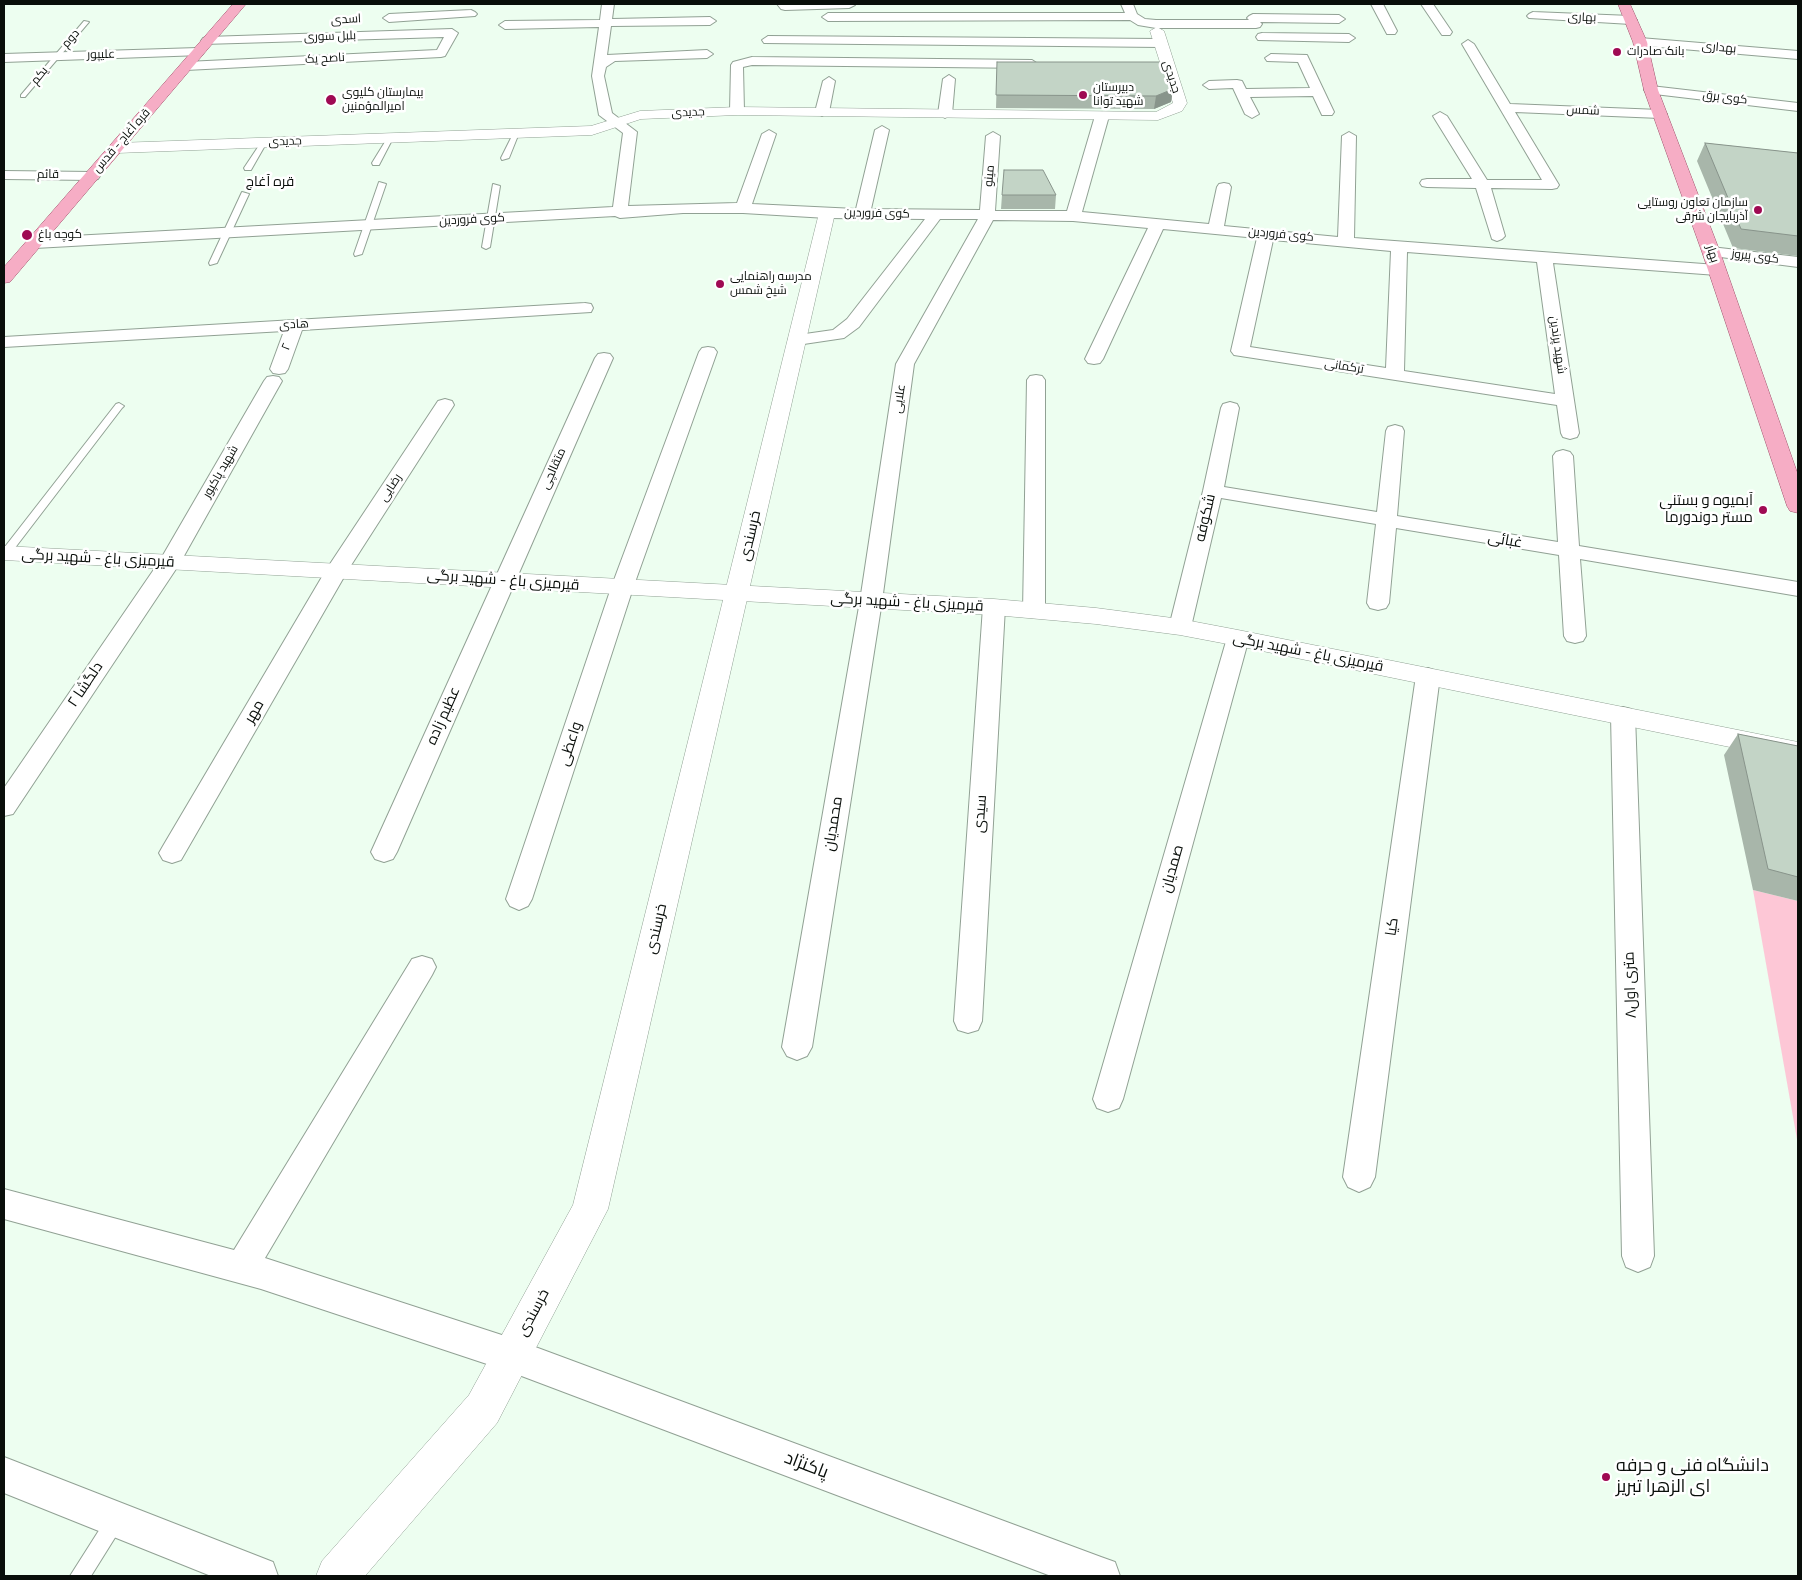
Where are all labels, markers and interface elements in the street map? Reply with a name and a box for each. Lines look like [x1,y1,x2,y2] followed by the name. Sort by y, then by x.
[1567,10,1597,26] street label: بهاری
[330,12,362,28] street label: اسدی
[59,27,83,51] street label: دوم
[304,29,356,45] street label: بلبل سوری
[1701,39,1737,57] street label: بهداری
[1627,45,1684,59] place label: بانک صادرات
[1611,46,1623,58] marker: بانک صادرات
[87,48,115,62] street label: علیپور
[305,51,345,67] street label: ناصح یک
[1159,59,1183,95] street label: جدیدی
[28,64,52,88] street label: یکم
[1093,81,1144,109] place label: دبیرستان شهید توانا
[342,86,424,114] place label: بیمارستان کلیوی امیرالمؤمنین
[1702,88,1748,108] street label: کوی برق
[1077,89,1089,101] marker: دبیرستان شهید توانا
[324,93,338,107] marker: بیمارستان کلیوی امیرالمؤمنین
[1566,103,1600,119] street label: شمس
[671,105,705,121] street label: جدیدی
[90,106,154,176] street label: قره آغاج - قدس
[268,134,302,150] street label: جدیدی
[982,165,998,187] street label: مینو
[37,168,59,182] street label: قائم
[246,175,294,191] district label: قره آغاج
[1637,196,1748,224] place label: سازمان تعاون روستایی آذربایجان شرقی
[1752,204,1764,216] marker: سازمان تعاون روستایی آذربایجان شرقی
[844,206,910,222] street label: کوی فروردین
[439,211,505,229] street label: کوی فروردین
[1248,225,1314,245] street label: کوی فروردین
[20,228,34,242] marker: کوچه باغ
[38,228,82,242] place label: کوچه باغ
[1702,243,1722,265] street label: بهار
[1730,247,1780,267] street label: کوی پیروز
[730,270,812,298] place label: مدرسه راهنمایی شیخ شمس
[714,278,726,290] marker: مدرسه راهنمایی شیخ شمس
[1546,315,1568,375] street label: شهید پرندین
[279,317,309,333] street label: هادی
[279,341,295,353] street label: ۲
[1323,357,1365,377] street label: ترکمانی
[891,384,909,414] street label: علایی
[200,443,242,501] street label: شهید پاکپور
[539,446,569,492] street label: متقالچی
[377,471,405,505] street label: رضایی
[1192,492,1220,544] street label: شکوفه
[1659,492,1753,527] place label: آبمیوه و بستنی مستر دوندورما
[1757,504,1769,516] marker: آبمیوه و بستنی مستر دوندورما
[736,509,766,563] street label: خرسندی
[1486,529,1524,553] street label: غبائی
[21,546,175,572] street label: قیرمیزی باغ - شهید برگی
[426,567,580,595] street label: قیرمیزی باغ - شهید برگی
[830,590,984,616] street label: قیرمیزی باغ - شهید برگی
[1231,630,1385,676] street label: قیرمیزی باغ - شهید برگی
[64,659,108,711] street label: دلگشا ۲
[423,684,465,748] street label: عظیم زاده
[241,697,269,727] street label: مهر
[555,720,587,768] street label: واعظی
[971,794,991,834] street label: سیدی
[821,795,847,853] street label: محمدیان
[1158,843,1188,895] street label: صمدیان
[642,902,672,956] street label: خرسندی
[1383,917,1403,937] street label: کیا
[1621,951,1641,1019] street label: ۸متری اول
[514,1286,554,1340] street label: خرسندی
[781,1448,831,1484] street label: پاکنژاد
[1616,1456,1769,1498] place label: دانشگاه فنی و حرفه ای الزهرا تبریز
[1600,1471,1612,1483] marker: دانشگاه فنی و حرفه ای الزهرا تبریز

